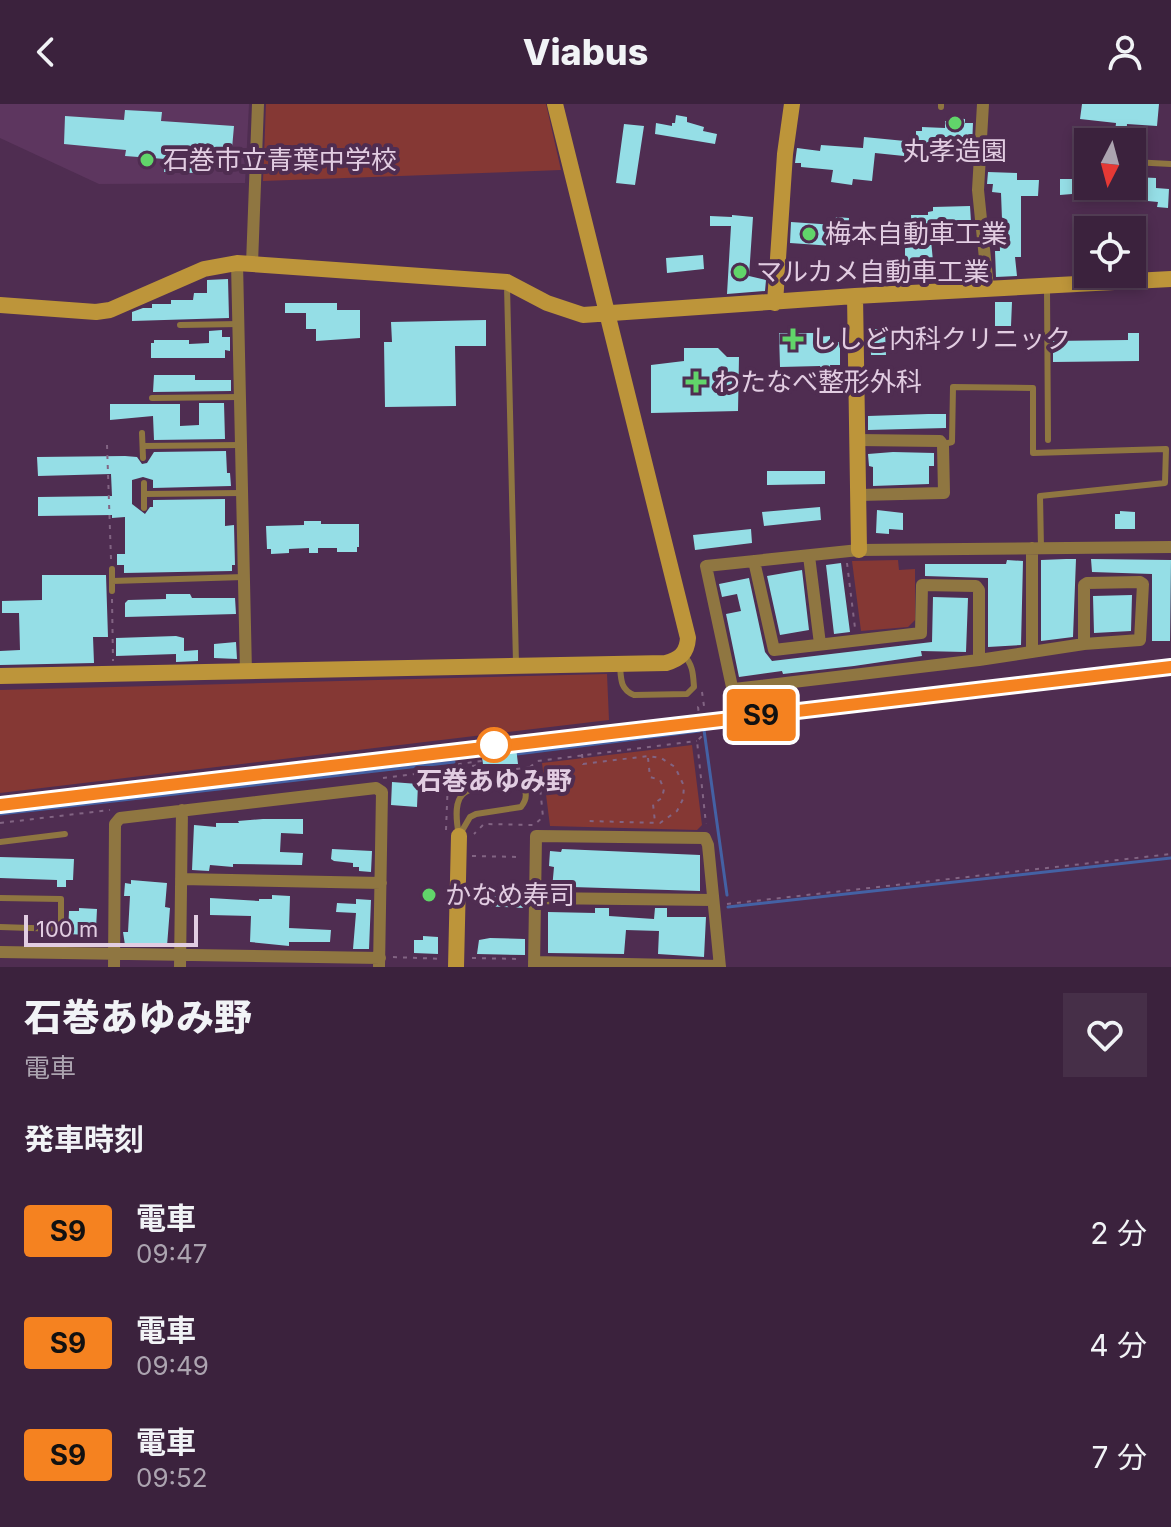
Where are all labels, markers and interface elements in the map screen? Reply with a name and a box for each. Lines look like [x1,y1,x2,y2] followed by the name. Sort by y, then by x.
[24,30,68,74] icon: back
[523,30,648,74] text: Viabus
[1103,30,1147,74] icon: person
[946,114,964,132] marker: 丸孝造園
[1074,128,1146,200] north arrow
[1074,128,1146,288] map controls
[903,135,1007,166] place label: 丸孝造園
[163,144,397,175] place label: 石巻市立青葉中学校
[138,151,156,169] marker: 石巻市立青葉中学校
[1074,216,1146,288] button: locate
[825,218,1007,249] place label: 梅本自動車工業
[800,225,818,243] marker: 梅本自動車工業
[756,256,989,287] place label: マルカメ自動車工業
[731,263,749,281] marker: マルカメ自動車工業
[811,323,1071,354] place label: ししど内科クリニック
[782,328,804,350] marker: ししど内科クリニック
[714,366,922,397] place label: わたなべ整形外科
[685,371,707,393] marker: わたなべ整形外科
[725,689,797,741] line badge: S9
[743,698,779,732] text: S9
[477,728,511,762] marker: 石巻あゆみ野
[416,765,572,796] place label: 石巻あゆみ野
[445,879,575,910] place label: かなめ寿司
[420,886,438,904] marker: かなめ寿司
[24,911,198,947] scale bar
[36,916,98,942] text: 100 m
[1063,993,1147,1077] button: heart
[24,994,252,1040] text: 石巻あゆみ野
[24,1052,76,1083] text: 電車
[24,1121,144,1157] text: 発車時刻
[136,1200,196,1236] text: 電車
[50,1214,86,1248] text: S9
[1090,1215,1147,1251] text: 2 分
[136,1238,208,1269] text: 09:47
[136,1312,196,1348] text: 電車
[50,1326,86,1360] text: S9
[1089,1327,1147,1363] text: 4 分
[136,1350,209,1381] text: 09:49
[136,1424,196,1460] text: 電車
[50,1438,86,1472] text: S9
[1092,1439,1147,1475] text: 7 分
[136,1462,208,1493] text: 09:52

